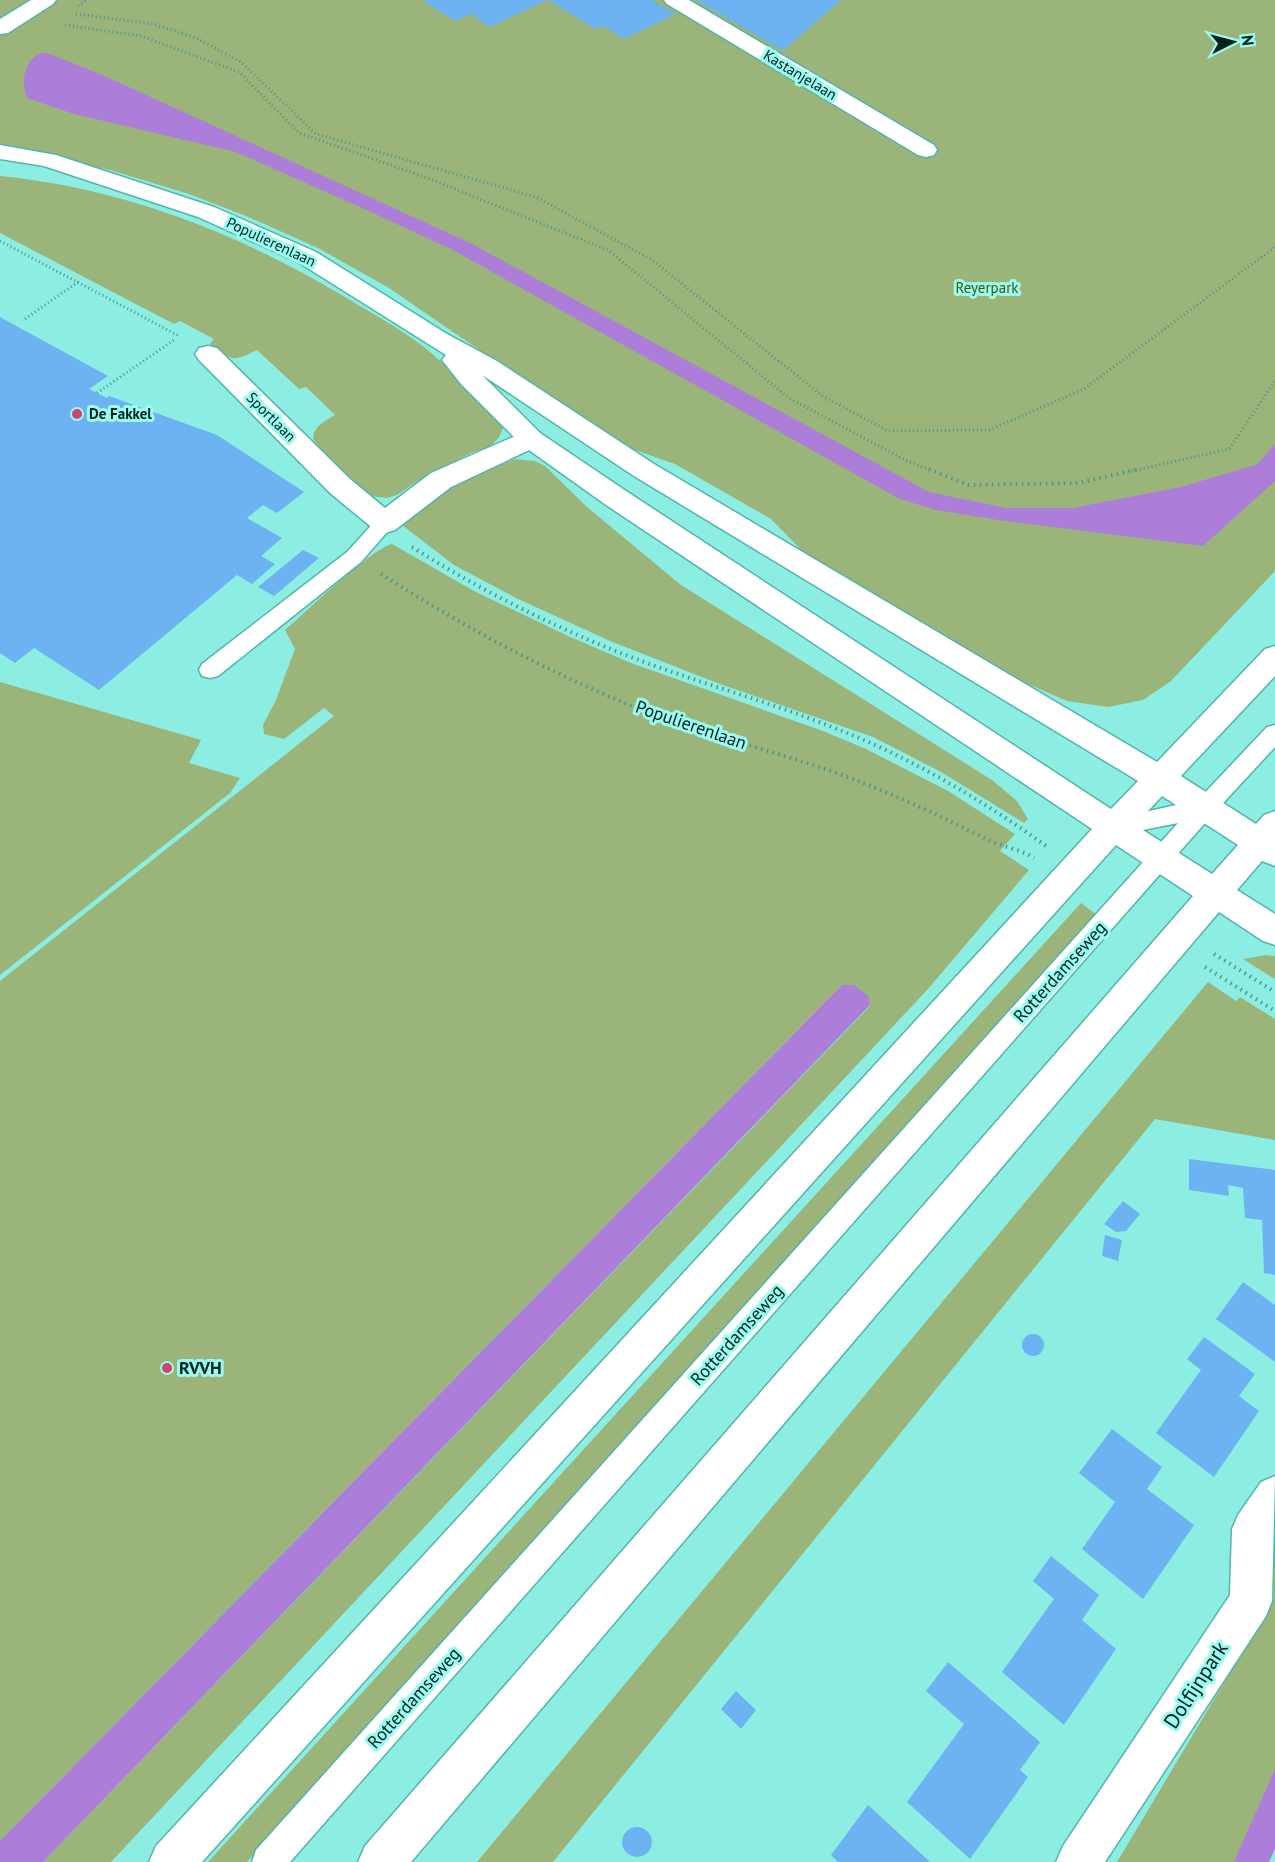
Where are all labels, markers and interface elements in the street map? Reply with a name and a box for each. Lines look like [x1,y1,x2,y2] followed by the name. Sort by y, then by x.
[1203,12,1263,72] north arrow
[1237,34,1258,47] text: N
[760,45,840,104] street label: Kastanjelaan
[223,213,319,271] street label: Populierenlaan
[956,278,1019,297] park label: Reyerpark
[243,388,300,445] street label: Sportlaan
[89,404,152,423] place label: De Fakkel
[70,407,84,421] marker: De Fakkel
[633,695,750,754] street label: Populierenlaan
[1008,916,1111,1027] street label: Rotterdamseweg
[685,1279,788,1390] street label: Rotterdamseweg
[179,1356,222,1379] place label: RVVH
[160,1361,174,1375] marker: RVVH
[1157,1636,1234,1733] street label: Dolfijnpark
[362,1642,465,1753] street label: Rotterdamseweg

